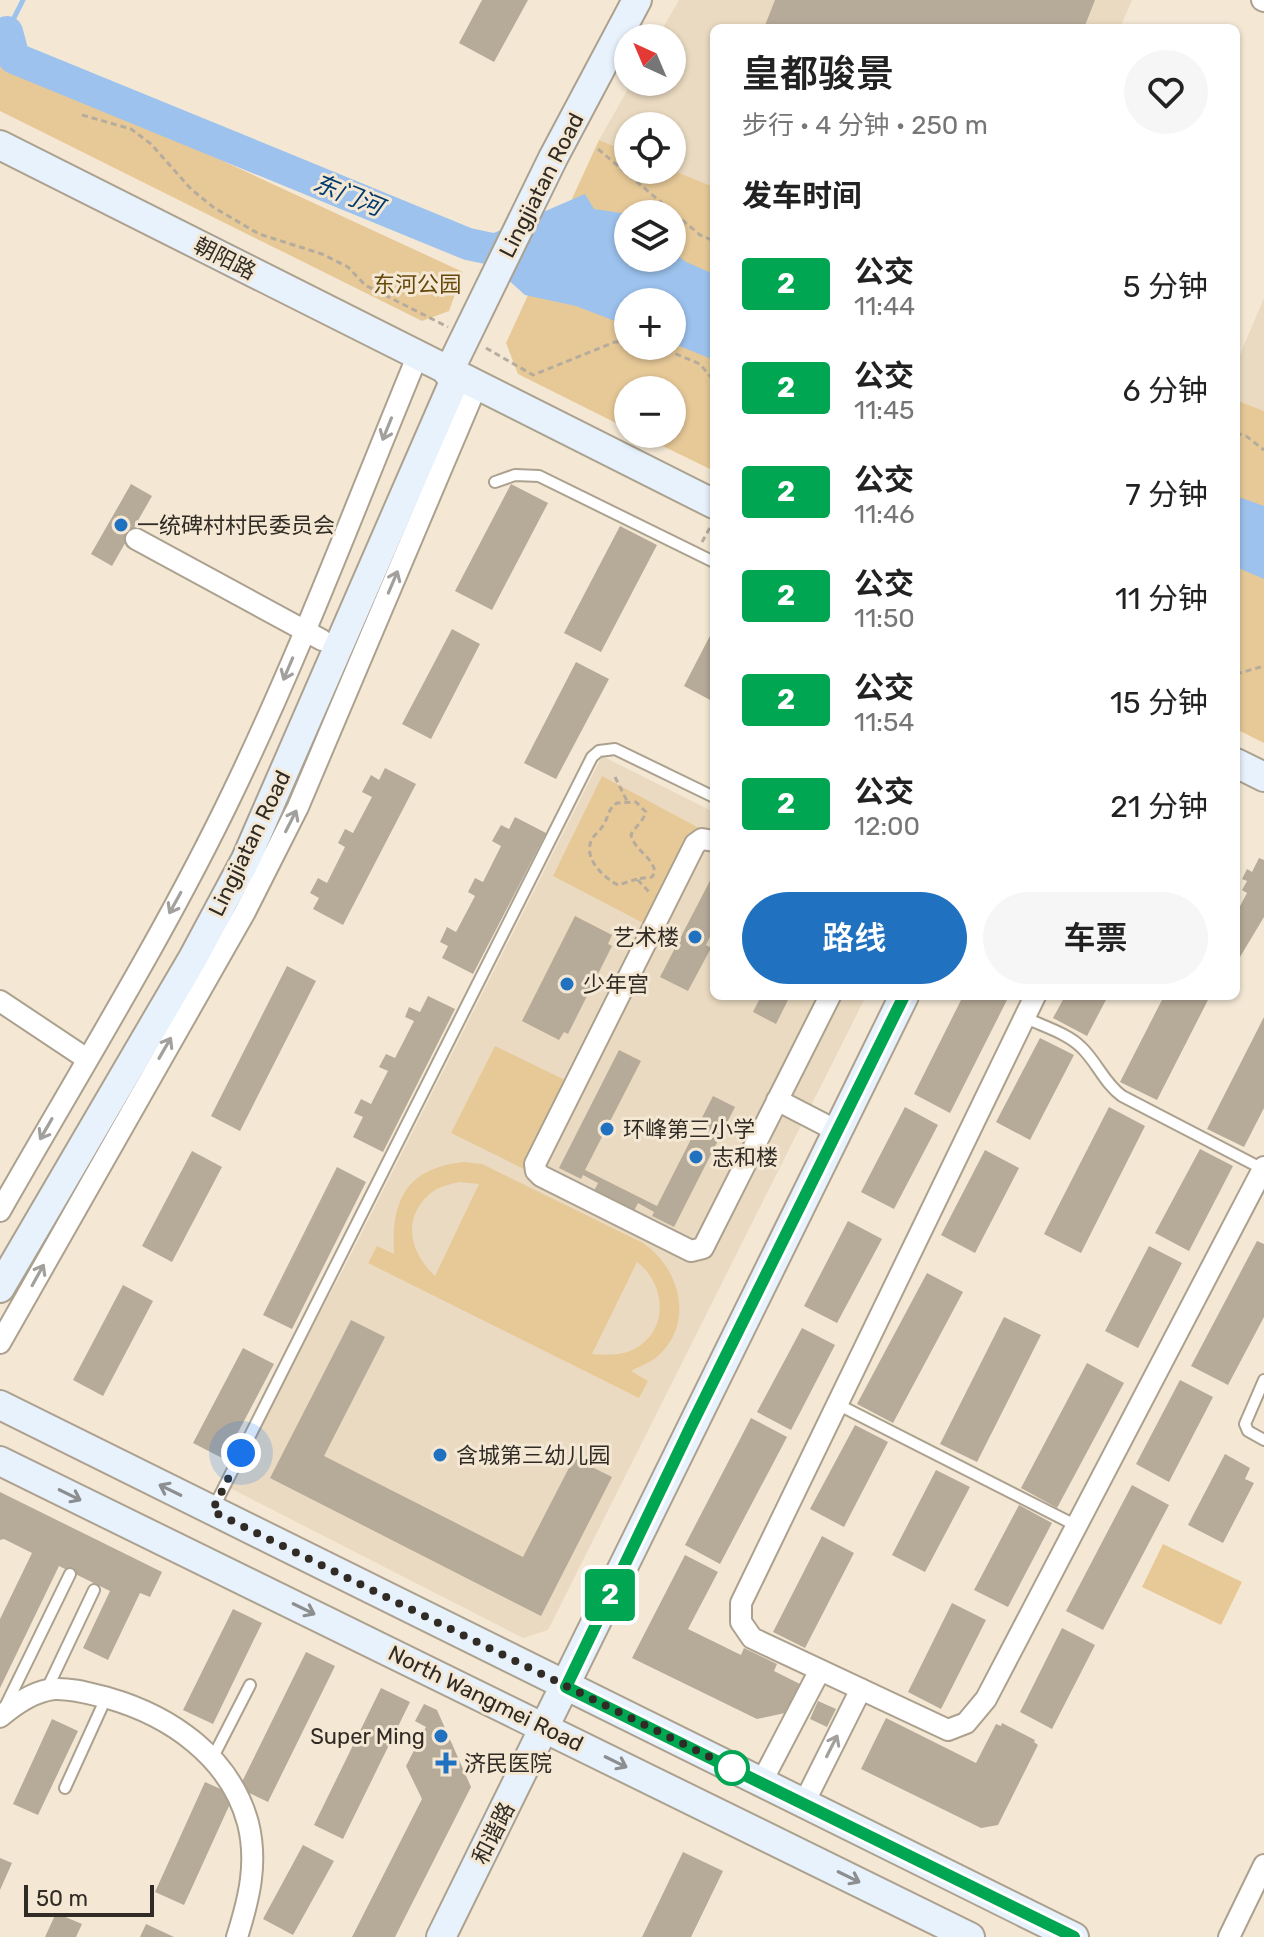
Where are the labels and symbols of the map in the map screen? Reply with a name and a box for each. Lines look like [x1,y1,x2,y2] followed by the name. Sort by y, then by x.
[614,24,686,96] north arrow
[493,108,590,262] street label: Lingjiatan Road
[309,169,390,223] water label: 东门河
[189,231,260,285] street label: 朝阳路
[373,271,461,298] park label: 东河公园
[379,416,394,441] one-way arrow
[137,512,335,539] place label: 一统碑村村民委员会
[112,516,130,534] marker: 一统碑村村民委员会
[387,570,402,595] one-way arrow
[280,656,294,681] one-way arrow
[203,766,296,921] street label: Lingjiatan Road
[283,809,299,833] one-way arrow
[167,891,182,915] one-way arrow
[613,924,679,951] place label: 艺术楼
[686,928,704,946] marker: 艺术楼
[583,971,649,998] place label: 少年宫
[558,975,576,993] marker: 少年宫
[157,1037,173,1060] one-way arrow
[623,1116,755,1143] place label: 环峰第三小学
[38,1117,53,1141] one-way arrow
[598,1120,616,1138] marker: 环峰第三小学
[712,1144,778,1171] place label: 志和楼
[687,1148,705,1166] marker: 志和楼
[30,1264,46,1287] one-way arrow
[221,1433,261,1473] your location
[456,1442,610,1469] place label: 含城第三幼儿园
[431,1446,449,1464] marker: 含城第三幼儿园
[159,1482,183,1497] one-way arrow
[58,1488,82,1503] one-way arrow
[584,1569,636,1621] line badge: 2
[291,1602,315,1617] one-way arrow
[384,1639,588,1757] street label: North Wangmei Road
[310,1723,425,1750] place label: Super Ming
[432,1727,450,1745] marker: Super Ming
[825,1735,841,1759] one-way arrow
[464,1750,552,1777] place label: 济民医院
[715,1751,749,1785] unlabelled marker
[435,1752,457,1774] marker: 济民医院
[604,1755,628,1770] one-way arrow
[466,1798,520,1869] street label: 和谐路
[837,1870,861,1885] one-way arrow
[24,1881,154,1917] scale bar

